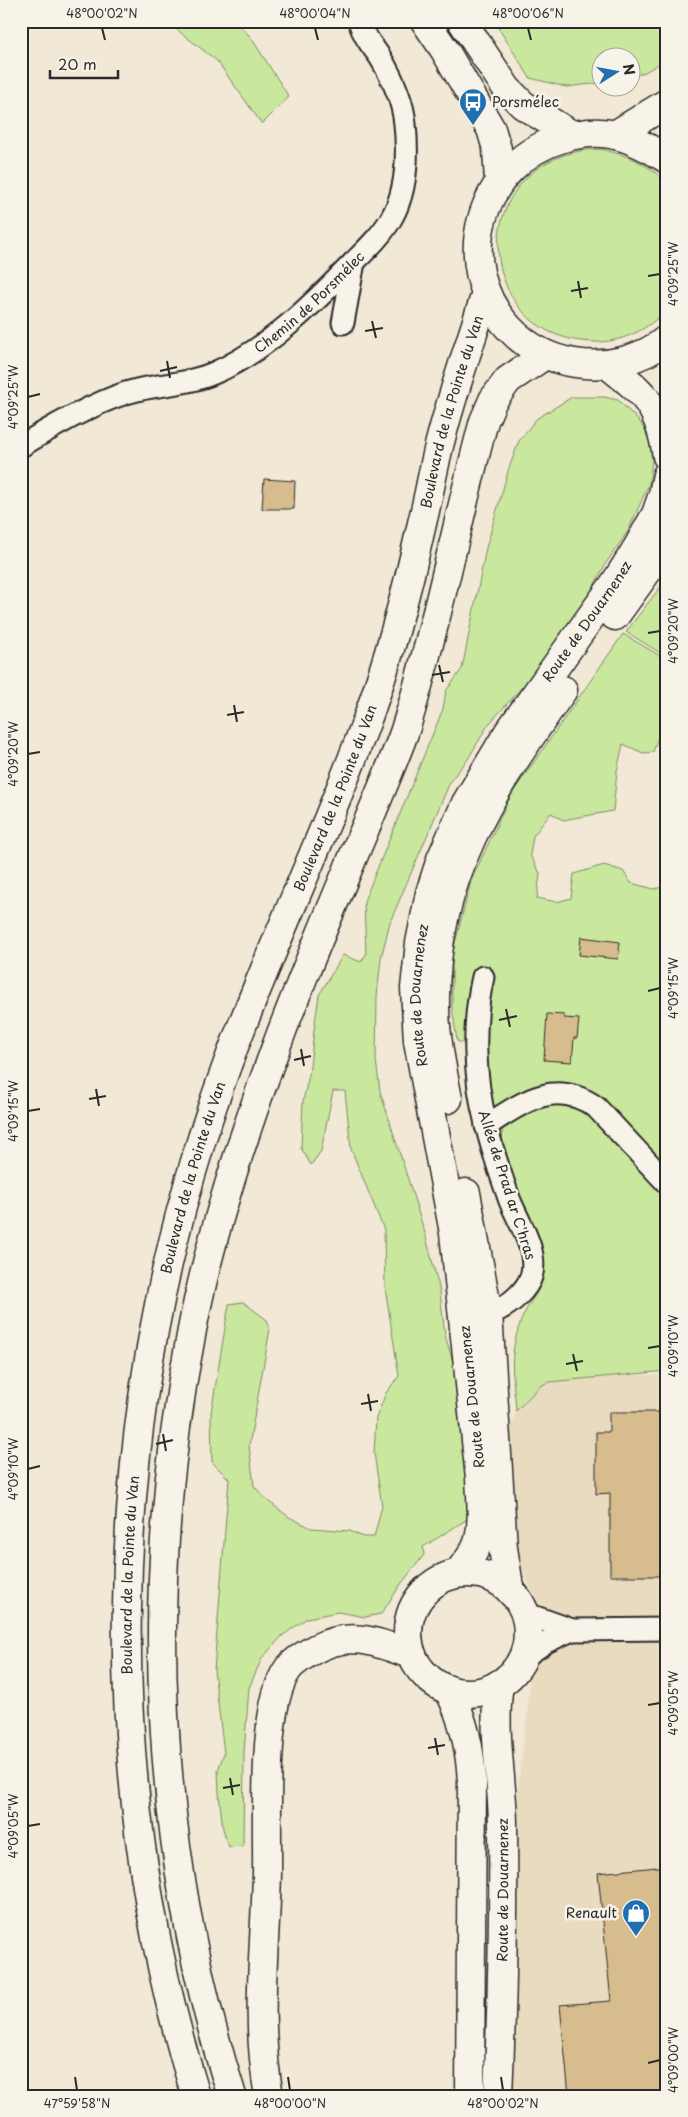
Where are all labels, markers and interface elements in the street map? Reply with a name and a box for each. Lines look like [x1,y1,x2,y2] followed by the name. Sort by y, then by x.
[66,4,138,22] text: 48°00'02"N
[279,4,351,22] text: 48°00'04"N
[492,4,564,22] text: 48°00'06"N
[50,48,118,80] scale bar
[590,48,640,98] north arrow
[58,52,97,75] text: 20 m
[618,62,641,77] text: N
[458,87,488,126] bus stop icon: Porsmélec
[492,91,559,112] place label: Porsmélec
[664,241,682,306] text: 4°09'25"W
[250,246,369,358] street label: Chemin de Porsmélec
[415,312,488,510] street label: Boulevard de la Pointe du Van
[4,364,22,429] text: 4°09'25"W
[537,556,637,686] street label: Route de Douarnenez
[664,597,682,664] text: 4°09'20"W
[288,701,382,894] street label: Boulevard de la Pointe du Van
[4,720,22,787] text: 4°09'20"W
[404,922,434,1069] street label: Route de Douarnenez
[664,956,682,1019] text: 4°09'15"W
[155,1078,230,1276] street label: Boulevard de la Pointe du Van
[4,1079,22,1142] text: 4°09'15"W
[473,1107,542,1262] street label: Allée de Prad ar C'hras
[664,1314,682,1377] text: 4°09'10"W
[454,1324,489,1470] street label: Route de Douarnenez
[4,1437,22,1500] text: 4°09'10"W
[116,1474,144,1675] street label: Boulevard de la Pointe du Van
[664,1670,682,1735] text: 4°09'05"W
[4,1793,22,1858] text: 4°09'05"W
[491,1818,513,1962] street label: Route de Douarnenez
[621,1898,651,1937] shop icon: Renault
[566,1902,617,1923] place label: Renault
[664,2026,682,2093] text: 4°09'00"W
[44,2094,110,2112] text: 47°59'58"N
[254,2094,326,2112] text: 48°00'00"N
[467,2094,539,2112] text: 48°00'02"N

